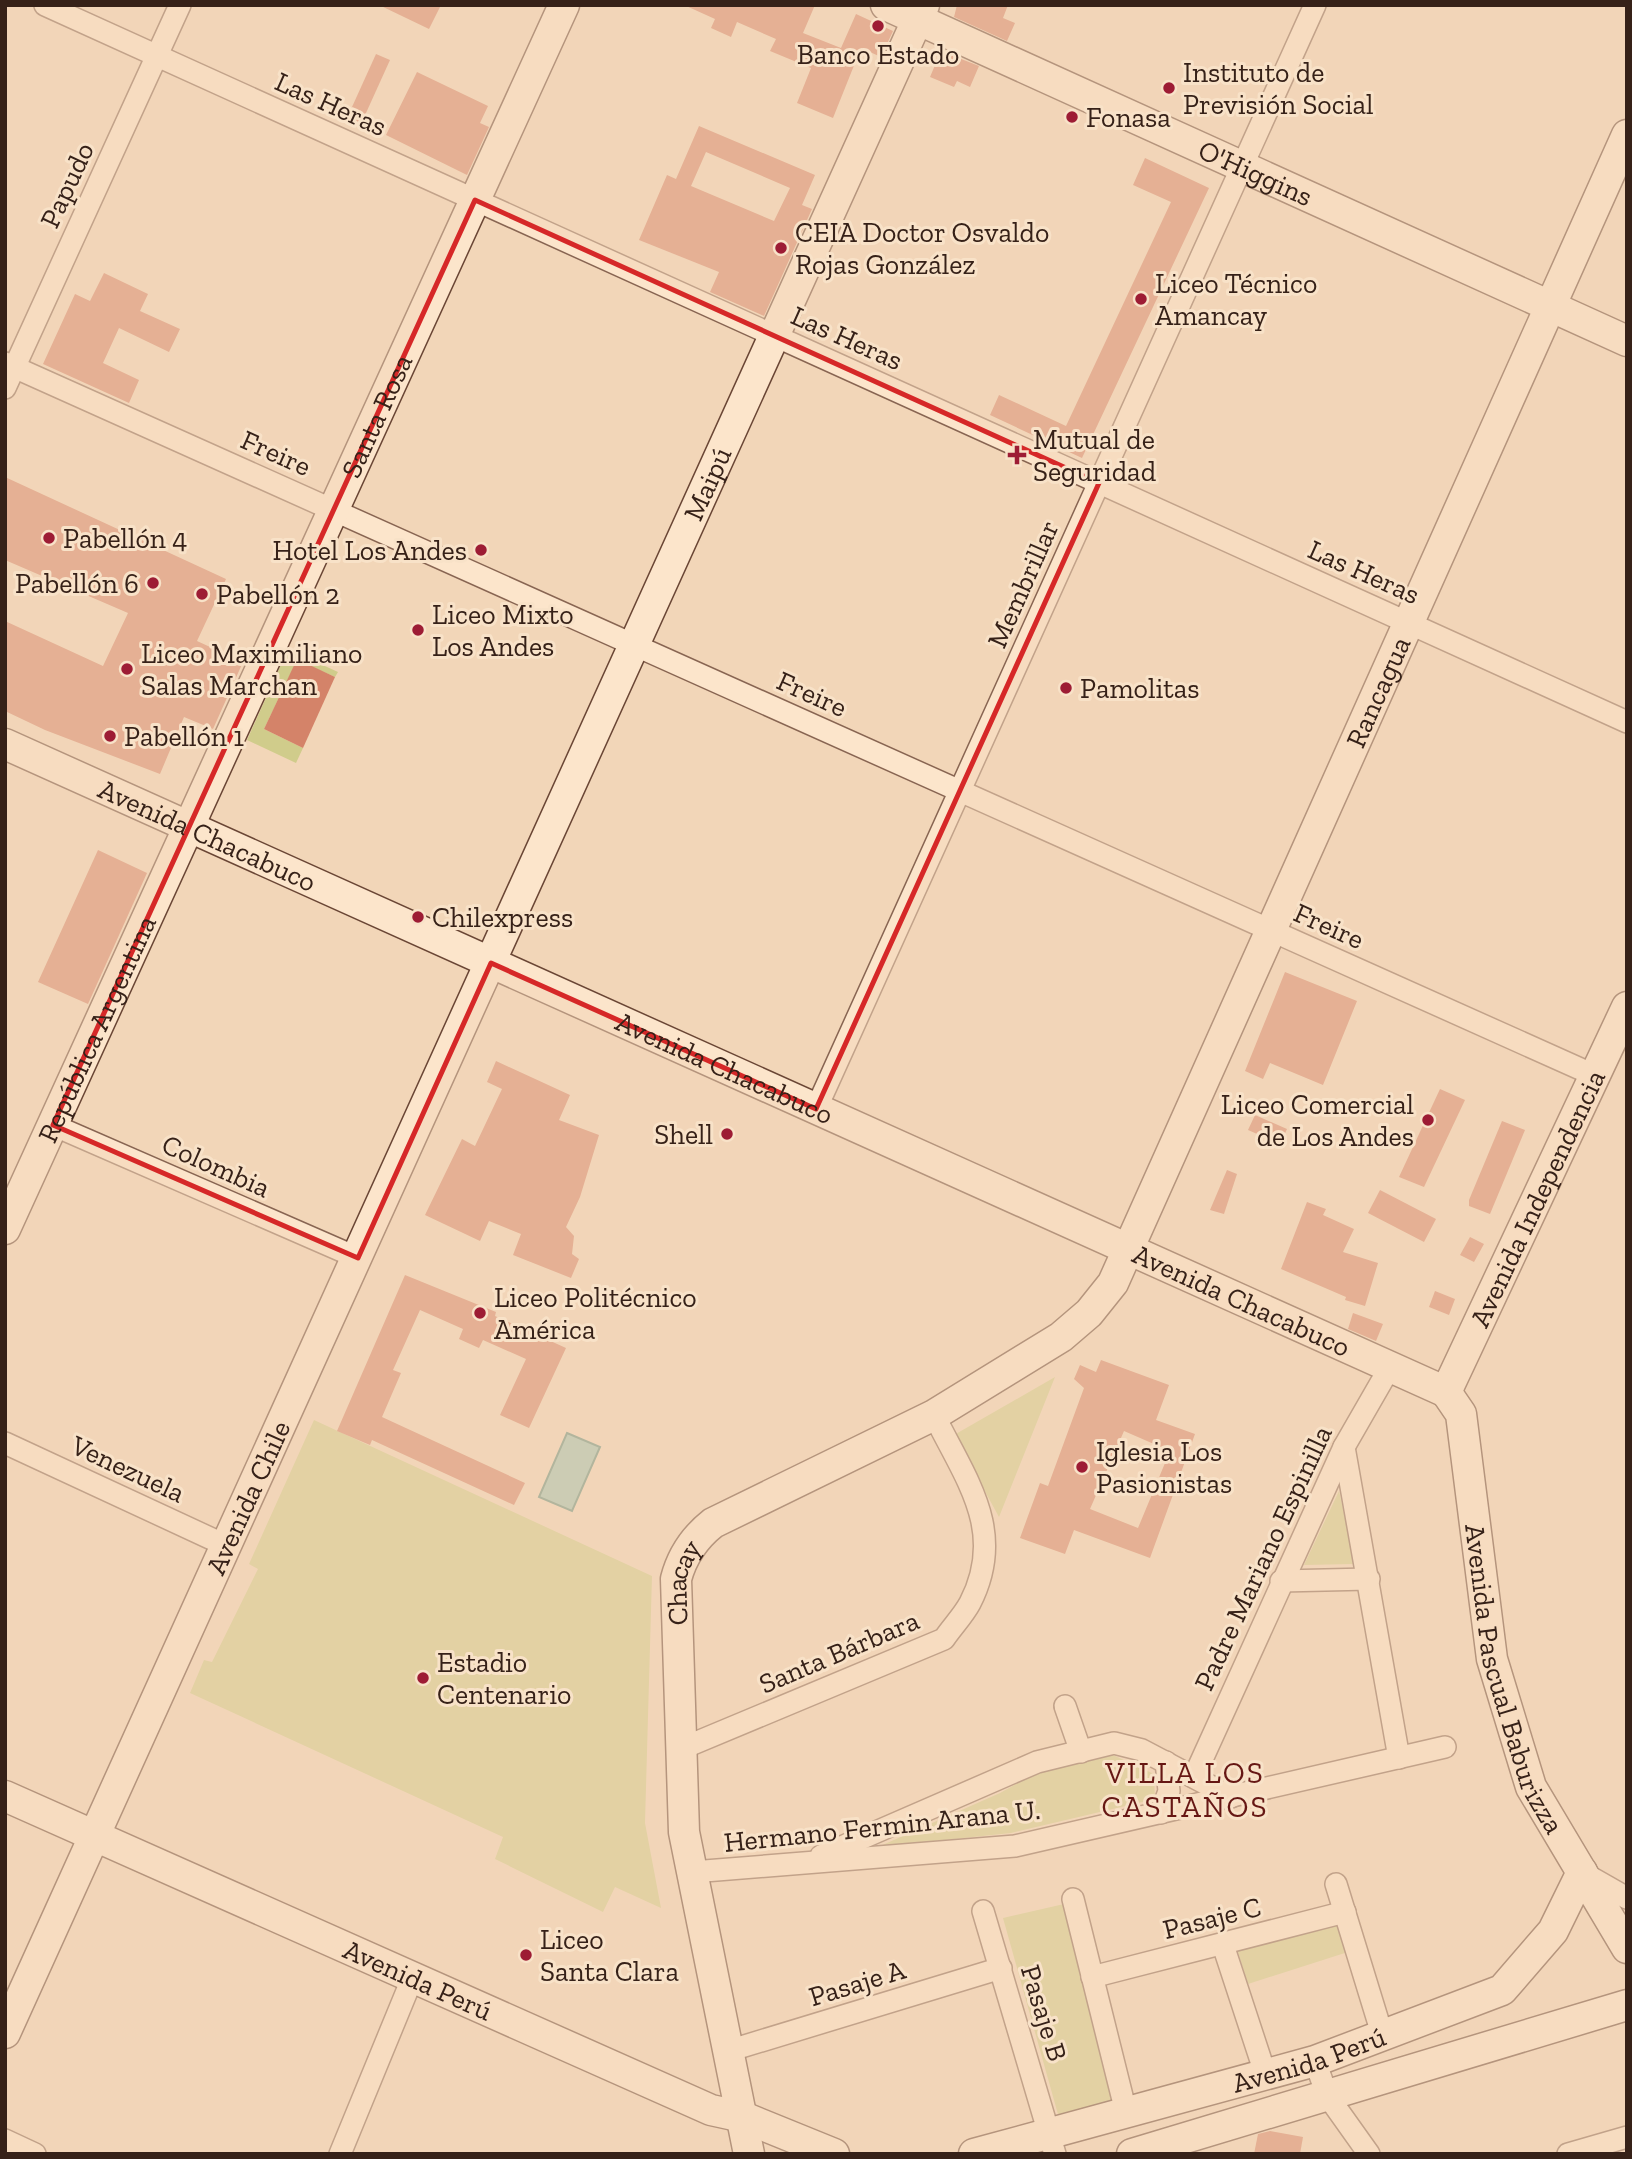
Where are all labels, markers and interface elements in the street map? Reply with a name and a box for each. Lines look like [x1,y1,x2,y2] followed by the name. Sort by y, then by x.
[870,18,886,34] marker: Banco Estado
[797,38,959,71] place label: Banco Estado
[1183,56,1374,121] place label: Instituto de Previsión Social
[270,65,392,143] street label: Las Heras
[1161,80,1177,96] marker: Instituto de Previsión Social
[1086,101,1171,134] place label: Fonasa
[1064,109,1080,125] marker: Fonasa
[1194,133,1318,213] street label: O'Higgins
[33,137,101,233] street label: Papudo
[795,216,1049,281] place label: CEIA Doctor Osvaldo Rojas González
[773,240,789,256] marker: CEIA Doctor Osvaldo Rojas González
[1155,267,1317,332] place label: Liceo Técnico Amancay
[1133,291,1149,307] marker: Liceo Técnico Amancay
[786,299,908,377] street label: Las Heras
[334,349,419,483] street label: Santa Rosa
[236,423,316,483] street label: Freire
[1033,423,1156,488] place label: Mutual de Seguridad
[676,442,738,526] street label: Maipú
[1007,445,1027,465] marker: Mutual de Seguridad
[980,515,1066,653] street label: Membrillar
[63,522,187,555] place label: Pabellón 4
[41,530,57,546] marker: Pabellón 4
[1303,533,1425,611] street label: Las Heras
[272,534,467,567] place label: Hotel Los Andes
[473,542,489,558] marker: Hotel Los Andes
[15,567,139,600] place label: Pabellón 6
[145,575,161,591] marker: Pabellón 6
[216,578,340,611] place label: Pabellón 2
[194,586,210,602] marker: Pabellón 2
[432,598,574,663] place label: Liceo Mixto Los Andes
[410,622,426,638] marker: Liceo Mixto Los Andes
[1339,631,1417,752] street label: Rancagua
[141,637,362,702] place label: Liceo Maximiliano Salas Marchan
[119,661,135,677] marker: Liceo Maximiliano Salas Marchan
[772,664,852,724] street label: Freire
[1080,672,1199,705] place label: Pamolitas
[1058,680,1074,696] marker: Pamolitas
[124,720,244,753] place label: Pabellón 1
[102,728,118,744] marker: Pabellón 1
[94,772,321,898] street label: Avenida Chacabuco
[1289,896,1369,956] street label: Freire
[432,901,573,934] place label: Chilexpress
[410,909,426,925] marker: Chilexpress
[30,910,163,1148] street label: República Argentina
[611,1004,838,1131] street label: Avenida Chacabuco
[1463,1064,1612,1332] street label: Avenida Independencia
[1221,1088,1414,1153] place label: Liceo Comercial de Los Andes
[1420,1112,1436,1128] marker: Liceo Comercial de Los Andes
[654,1118,713,1151] place label: Shell
[719,1126,735,1142] marker: Shell
[157,1128,276,1205] street label: Colombia
[1128,1237,1356,1363] street label: Avenida Chacabuco
[494,1281,697,1346] place label: Liceo Politécnico América
[472,1305,488,1321] marker: Liceo Politécnico América
[199,1415,297,1579] street label: Avenida Chile
[1187,1420,1339,1696] street label: Padre Mariano Espinilla
[65,1428,190,1510] street label: Venezuela
[1096,1435,1232,1500] place label: Iglesia Los Pasionistas
[1074,1459,1090,1475] marker: Iglesia Los Pasionistas
[1459,1522,1572,1840] street label: Avenida Pascual Baburizza
[659,1532,708,1626] street label: Chacay
[754,1603,924,1701] street label: Santa Bárbara
[437,1646,571,1711] place label: Estadio Centenario
[415,1670,431,1686] marker: Estadio Centenario
[1102,1755,1268,1825] district label: VILLA LOS CASTAÑOS
[722,1793,1042,1859] street label: Hermano Fermin Arana U.
[1160,1890,1264,1946] street label: Pasaje C
[540,1923,680,1988] place label: Liceo Santa Clara
[339,1932,498,2027] street label: Avenida Perú
[518,1947,534,1963] marker: Liceo Santa Clara
[805,1952,910,2013] street label: Pasaje A
[1014,1961,1074,2065] street label: Pasaje B
[1229,2019,1390,2099] street label: Avenida Perú

